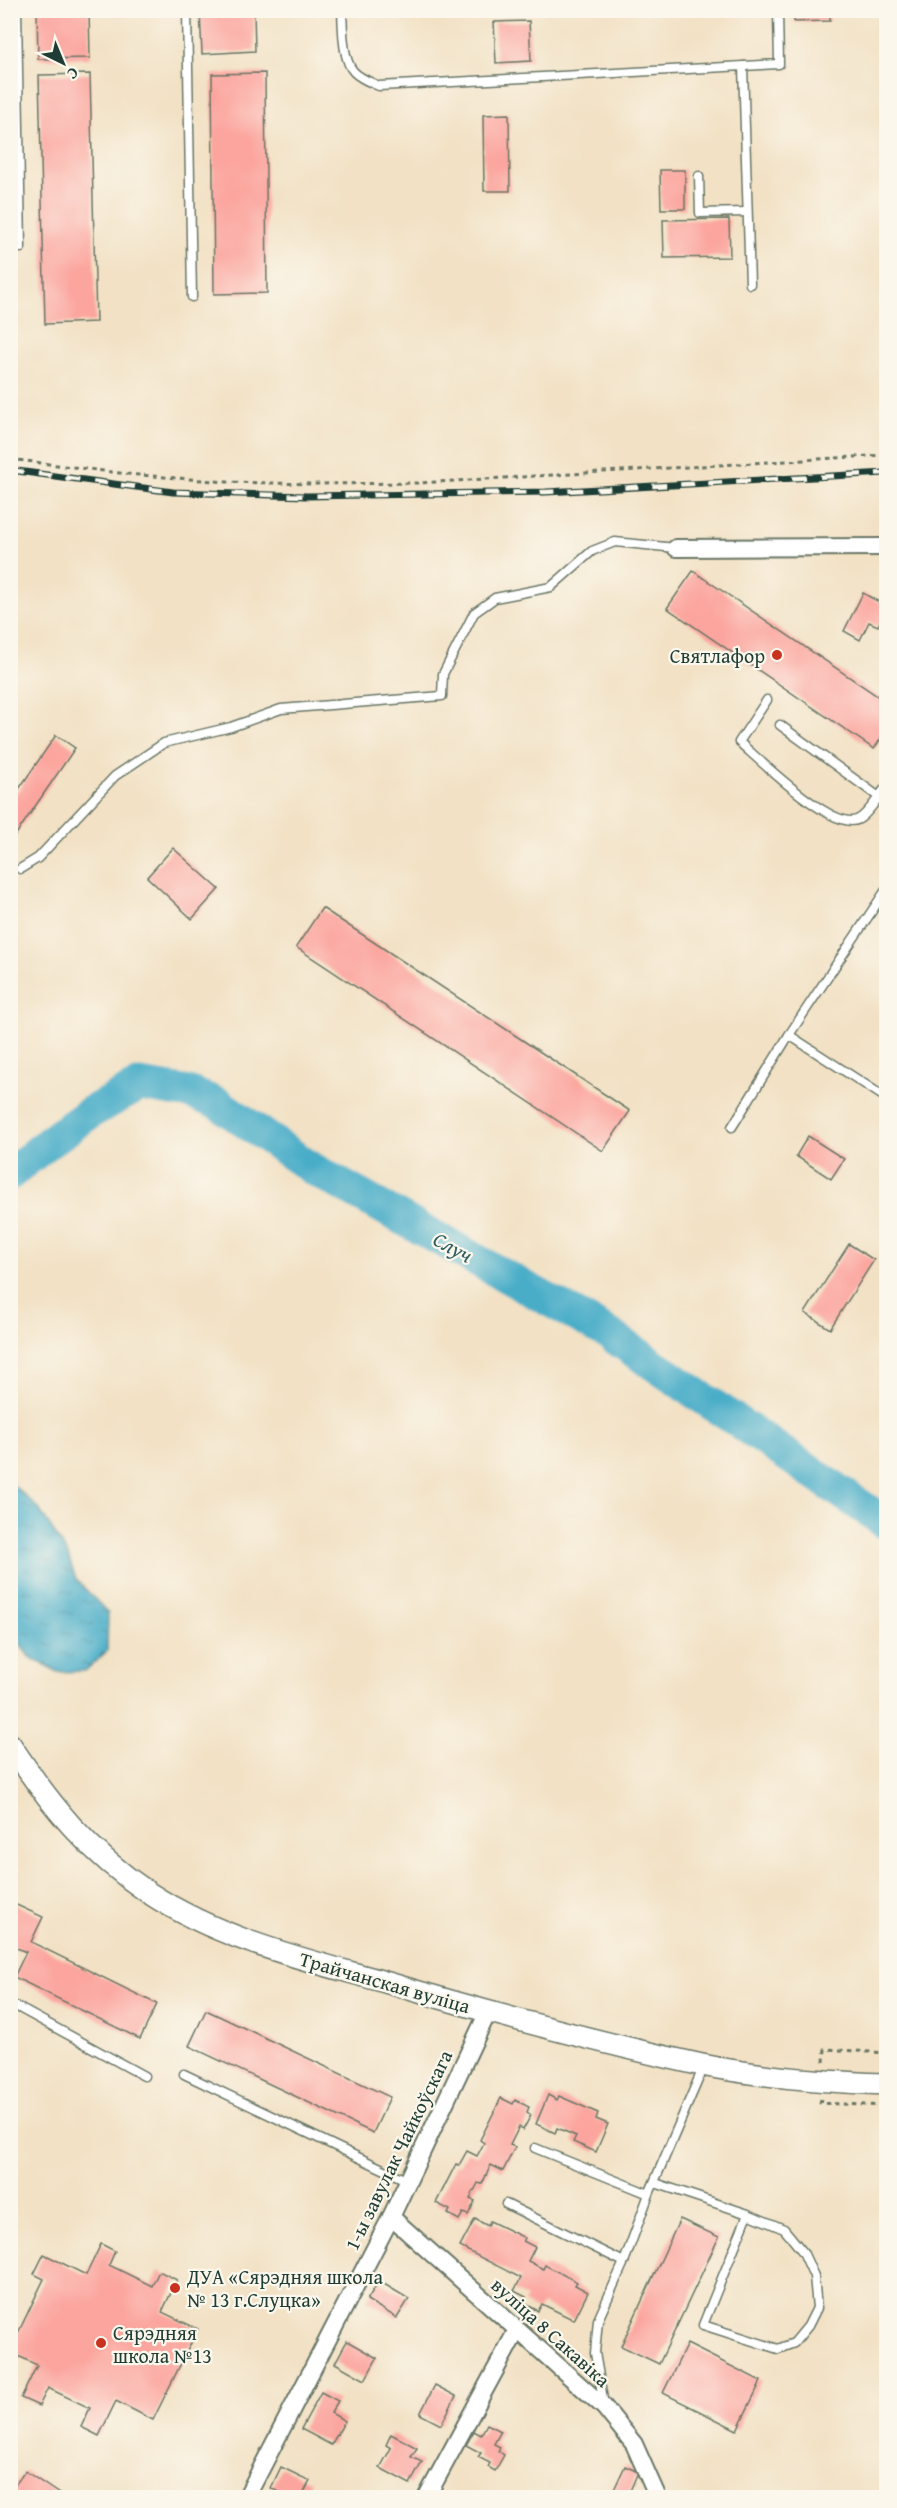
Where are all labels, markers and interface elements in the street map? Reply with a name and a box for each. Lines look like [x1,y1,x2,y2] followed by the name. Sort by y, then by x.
[33,33,93,93] north arrow
[62,62,85,86] text: С
[670,641,765,670] place label: Святлафор
[770,648,784,662] marker: Святлафор
[428,1224,478,1270] water label: Случ
[296,1944,474,2020] street label: Трайчанская вуліца
[337,2044,459,2255] street label: 1-ы завулак Чайкоўскага
[186,2262,384,2314] place label: ДУА «Сярэдняя школа № 13 г.Слуцка»
[485,2270,617,2394] street label: вуліца 8 Сакавіка
[168,2281,182,2295] marker: ДУА «Сярэдняя школа № 13 г.Слуцка»
[113,2318,212,2370] place label: Сярэдняя школа №13
[94,2336,108,2350] marker: Сярэдняя школа №13

